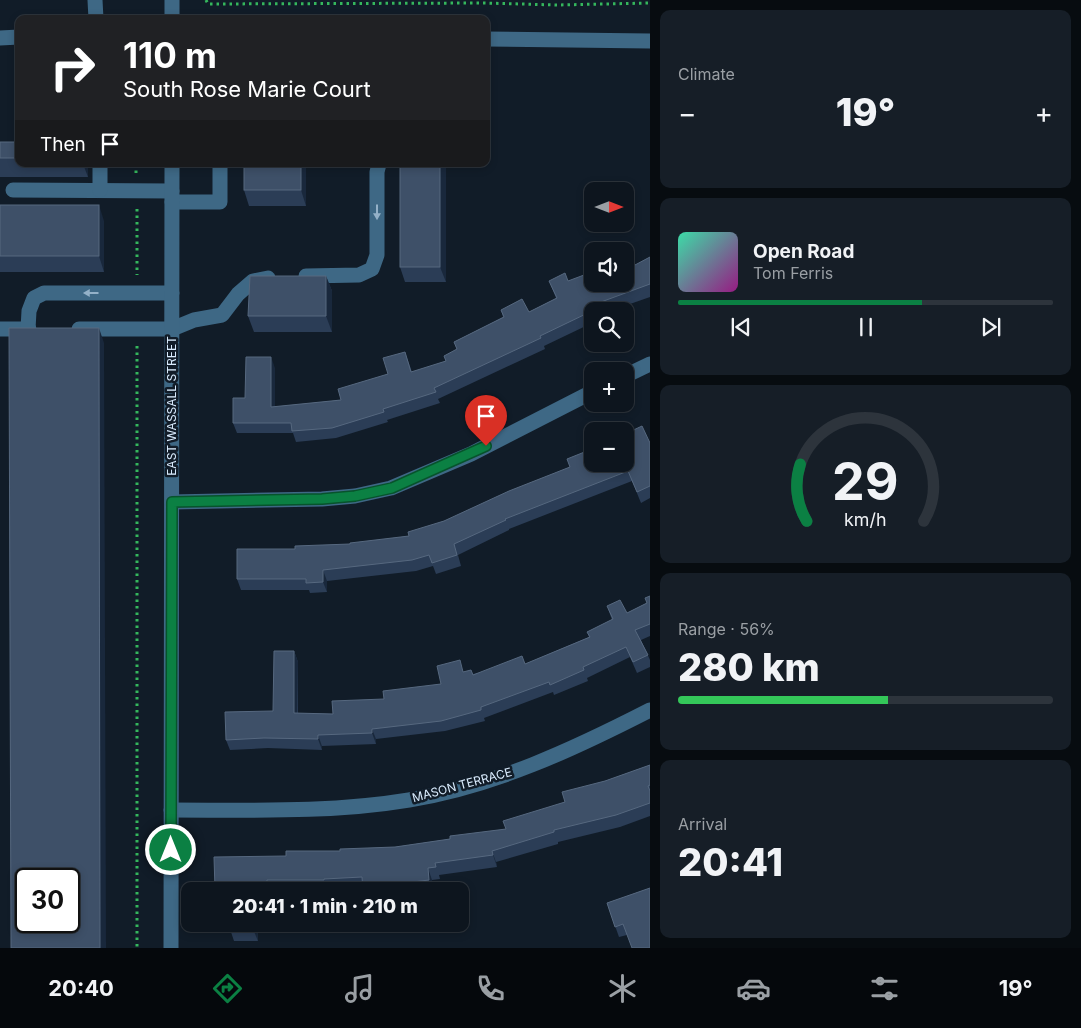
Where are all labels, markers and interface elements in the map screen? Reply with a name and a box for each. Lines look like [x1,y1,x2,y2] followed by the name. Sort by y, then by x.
[123,34,217,76] text: 110 m
[40,35,105,100] icon: right
[678,64,735,84] text: Climate
[123,76,371,102] text: South Rose Marie Court
[836,89,895,135] text: 19°
[678,96,697,130] text: −
[1034,96,1053,130] text: +
[96,130,124,158] icon: arrive
[40,133,86,156] text: Then
[584,182,634,232] north arrow
[584,182,634,472] map controls
[373,205,381,221] one-way arrow
[753,240,854,263] text: Open Road
[584,242,634,292] button: sound
[753,263,833,283] text: Tom Ferris
[83,289,99,297] one-way arrow
[584,302,634,352] button: search
[727,313,755,341] icon: previous
[852,313,880,341] icon: pause
[977,313,1005,341] icon: next
[164,336,179,476] street label: EAST WASSALL STREET
[584,362,634,412] button: +
[465,395,507,446] pin
[472,402,500,430] icon: arrive
[584,422,634,472] button: −
[832,450,899,513] text: 29
[844,509,887,530] text: km/h
[678,619,775,639] text: Range · 56%
[678,644,820,690] text: 280 km
[410,764,513,805] street label: MASON TERRACE
[678,814,727,834] text: Arrival
[144,823,196,875] position arrow
[678,839,783,885] text: 20:41
[15,868,80,933] speed limit sign: 30
[232,895,418,918] text: 20:41 · 1 min · 210 m
[210,971,245,1006] icon: directions
[342,971,377,1006] icon: music
[473,971,508,1006] icon: phone
[605,971,640,1006] icon: climate
[736,971,771,1006] icon: car
[867,971,902,1006] icon: filters
[48,975,114,1001] text: 20:40
[999,975,1033,1001] text: 19°

